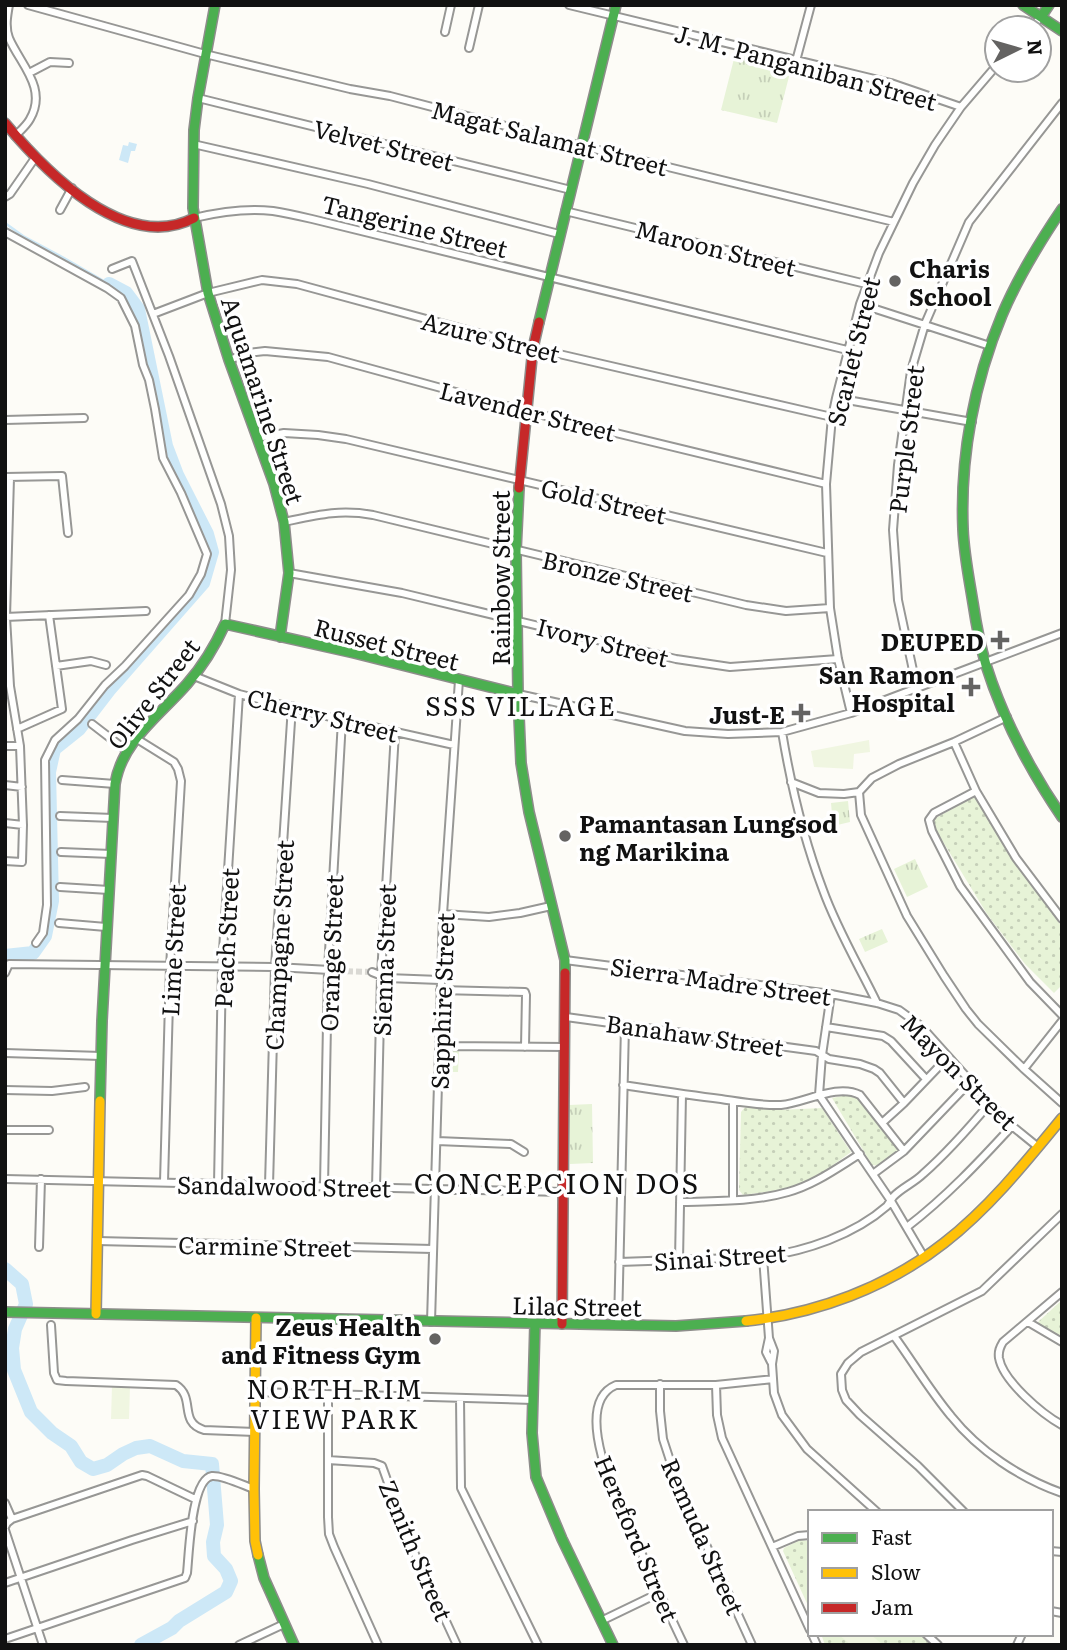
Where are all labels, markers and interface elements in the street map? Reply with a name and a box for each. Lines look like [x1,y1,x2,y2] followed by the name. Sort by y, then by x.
[671,14,941,118] street label: J. M. Panganiban Street
[983,14,1053,84] north arrow
[1021,38,1051,57] text: N
[428,91,672,183] street label: Magat Salamat Street
[310,110,458,178] street label: Velvet Street
[318,185,512,265] street label: Tangerine Street
[632,210,800,284] street label: Maroon Street
[909,250,992,313] place label: Charis School
[817,272,888,429] street label: Scarlet Street
[887,273,903,289] marker: Charis School
[214,292,314,509] street label: Aquamarine Street
[418,302,564,370] street label: Azure Street
[879,363,931,515] street label: Purple Street
[436,371,620,449] street label: Lavender Street
[538,469,670,531] street label: Gold Street
[482,490,517,666] street label: Rainbow Street
[539,541,697,609] street label: Bronze Street
[311,608,464,678] street label: Russet Street
[533,608,673,674] street label: Ivory Street
[880,623,984,658] place label: DEUPED
[97,630,207,756] street label: Olive Street
[990,630,1010,650] marker: DEUPED
[819,656,955,719] place label: San Ramon Hospital
[961,677,981,697] marker: San Ramon Hospital
[244,678,402,750] street label: Cherry Street
[425,685,617,724] district label: SSS VILLAGE
[709,696,785,731] place label: Just-E
[791,703,811,723] marker: Just-E
[579,805,838,868] place label: Pamantasan Lungsod ng Marikina
[557,828,573,844] marker: Pamantasan Lungsod ng Marikina
[255,838,301,1051] street label: Champagne Street
[204,866,246,1009] street label: Peach Street
[310,874,350,1032] street label: Orange Street
[151,883,193,1017] street label: Lime Street
[363,883,403,1037] street label: Sienna Street
[420,912,462,1090] street label: Sapphire Street
[608,947,834,1013] street label: Sierra Madre Street
[604,1004,787,1064] street label: Banahaw Street
[894,1005,1026,1137] street label: Mayon Street
[414,1161,700,1203] district label: CONCEPCION DOS
[176,1166,392,1204] street label: Sandalwood Street
[178,1226,352,1264] street label: Carmine Street
[653,1234,788,1278] street label: Sinai Street
[512,1286,642,1324] street label: Lilac Street
[221,1308,421,1371] place label: Zeus Health and Fitness Gym
[427,1331,443,1347] marker: Zeus Health and Fitness Gym
[246,1368,424,1437] district label: NORTH RIM VIEW PARK
[587,1449,689,1627] street label: Hereford Street
[654,1452,754,1620] street label: Remuda Street
[372,1474,463,1626] street label: Zenith Street
[808,1510,1053,1636] legend
[871,1520,912,1551] text: Fast
[871,1555,921,1586] text: Slow
[871,1590,913,1621] text: Jam

